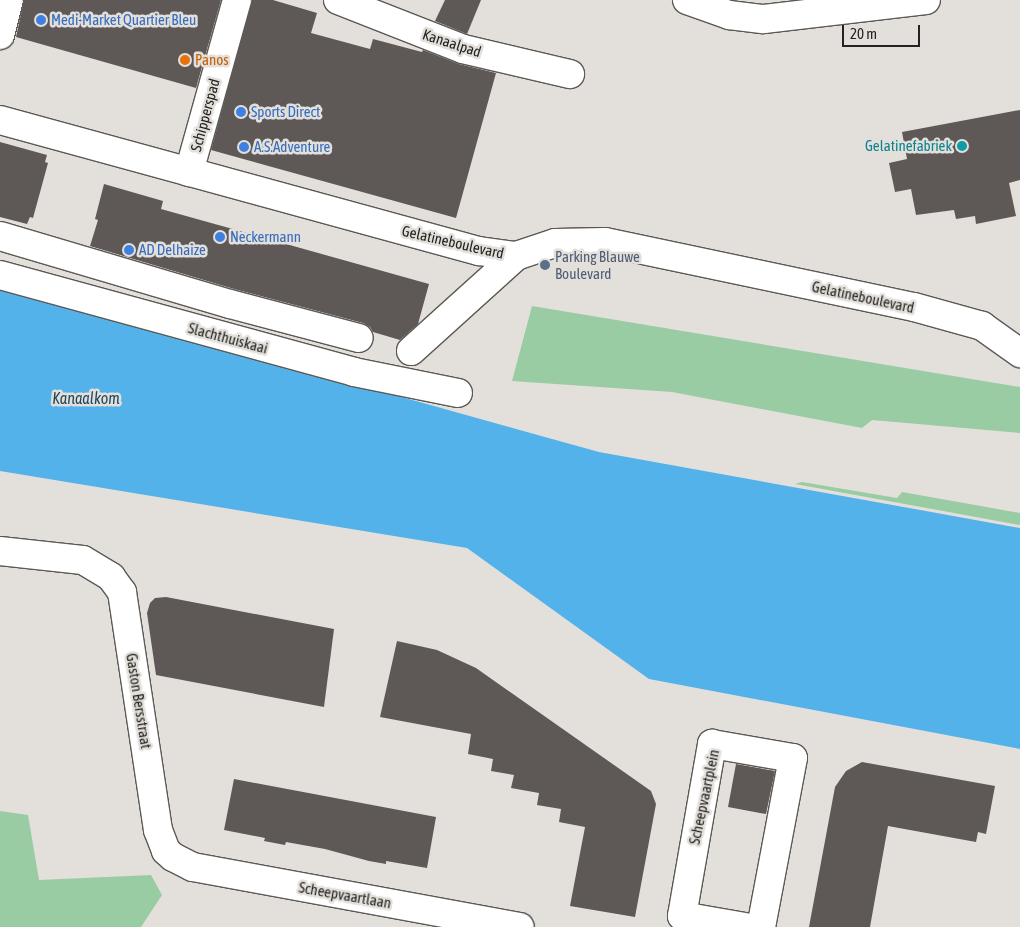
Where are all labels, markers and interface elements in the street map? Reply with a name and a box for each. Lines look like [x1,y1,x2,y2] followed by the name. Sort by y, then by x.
[51,11,196,29] place label: Medi-Market Quartier Bleu
[35,14,47,26] marker: Medi-Market Quartier Bleu
[845,15,922,47] scale bar
[420,25,484,61] street label: Kanaalpad
[850,25,877,42] text: 20 m
[195,51,229,69] place label: Panos
[179,54,191,66] marker: Panos
[187,77,223,153] street label: Schipperspad
[251,103,320,121] place label: Sports Direct
[235,106,247,118] marker: Sports Direct
[865,137,952,155] place label: Gelatinefabriek
[254,138,330,156] place label: A.S.Adventure
[956,140,968,152] marker: Gelatinefabriek
[238,141,250,153] marker: A.S.Adventure
[400,222,506,262] street label: Gelatineboulevard
[230,228,301,246] place label: Neckermann
[214,231,226,243] marker: Neckermann
[139,241,206,259] place label: AD Delhaize
[123,244,135,256] marker: AD Delhaize
[555,247,640,282] place label: Parking Blauwe Boulevard
[539,259,551,271] marker: Parking Blauwe Boulevard
[810,277,916,317] street label: Gelatineboulevard
[186,319,270,357] street label: Slachthuiskaai
[52,388,120,408] water label: Kanaalkom
[123,652,155,750] street label: Gaston Bersstraat
[685,748,723,846] street label: Scheepvaartplein
[297,878,393,912] street label: Scheepvaartlaan

